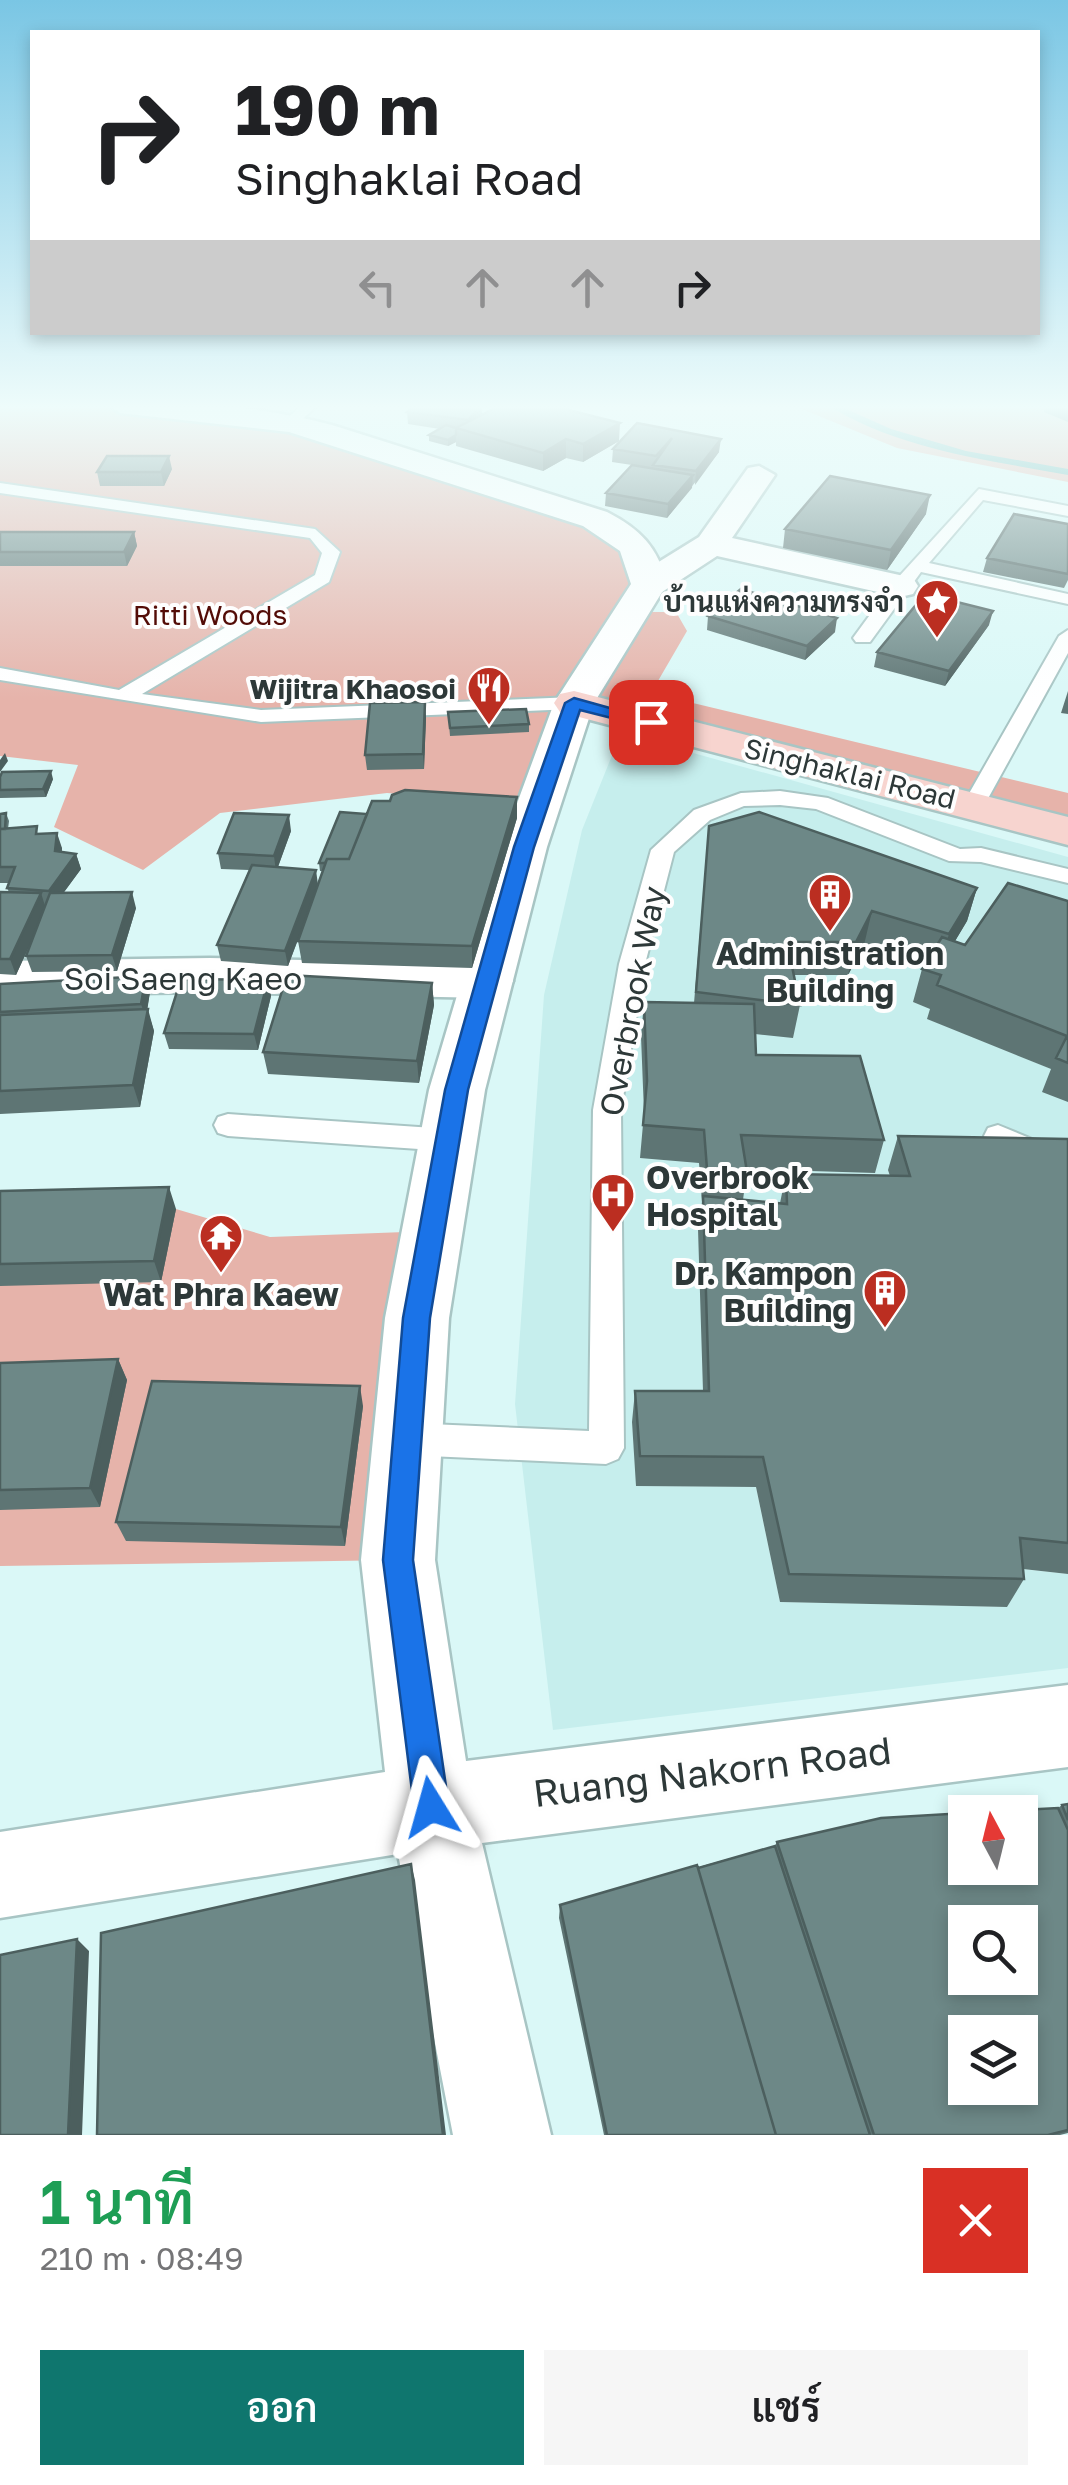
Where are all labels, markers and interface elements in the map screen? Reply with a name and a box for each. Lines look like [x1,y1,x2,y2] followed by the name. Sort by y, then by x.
[235,66,440,150] text: 190 m
[70,70,200,200] icon: right
[235,151,583,205] text: Singhaklai Road
[350,260,405,315] icon: left
[455,260,510,315] icon: ahead
[560,260,615,315] icon: ahead
[665,260,720,315] icon: right
[914,578,960,639] place icon: บ้านแห่งความทรงจำ
[663,583,904,618] place label: บ้านแห่งความทรงจำ
[133,598,287,631] park label: Ritti Woods
[466,665,512,726] restaurant icon: Wijitra Khaosoi
[250,672,456,705] place label: Wijitra Khaosoi
[609,680,694,765] pin
[624,695,679,750] icon: arrive
[741,731,959,815] street label: Singhaklai Road
[807,872,853,933] building icon: Administration Building
[591,883,673,1119] street label: Overbrook Way
[716,934,944,1009] place label: Administration Building
[64,959,302,997] street label: Soi Saeng Kaeo
[646,1158,810,1233] place label: Overbrook Hospital
[590,1172,636,1233] hospital icon: Overbrook Hospital
[198,1213,244,1274] temple icon: Wat Phra Kaew
[674,1254,852,1329] place label: Dr. Kampon Building
[862,1268,908,1329] building icon: Dr. Kampon Building
[103,1275,339,1313] place label: Wat Phra Kaew
[530,1727,894,1815] street label: Ruang Nakorn Road
[379,1755,483,1859] position arrow
[948,1795,1038,1885] north arrow
[948,1795,1038,2105] map controls
[948,1905,1038,1995] button: search
[948,2015,1038,2105] button: layers
[40,2165,194,2237] text: 1 นาที
[923,2168,1028,2273] button: close
[40,2239,244,2277] text: 210 m · 08:49
[40,2350,524,2465] button: ออก
[544,2350,1028,2465] button: แชร์

